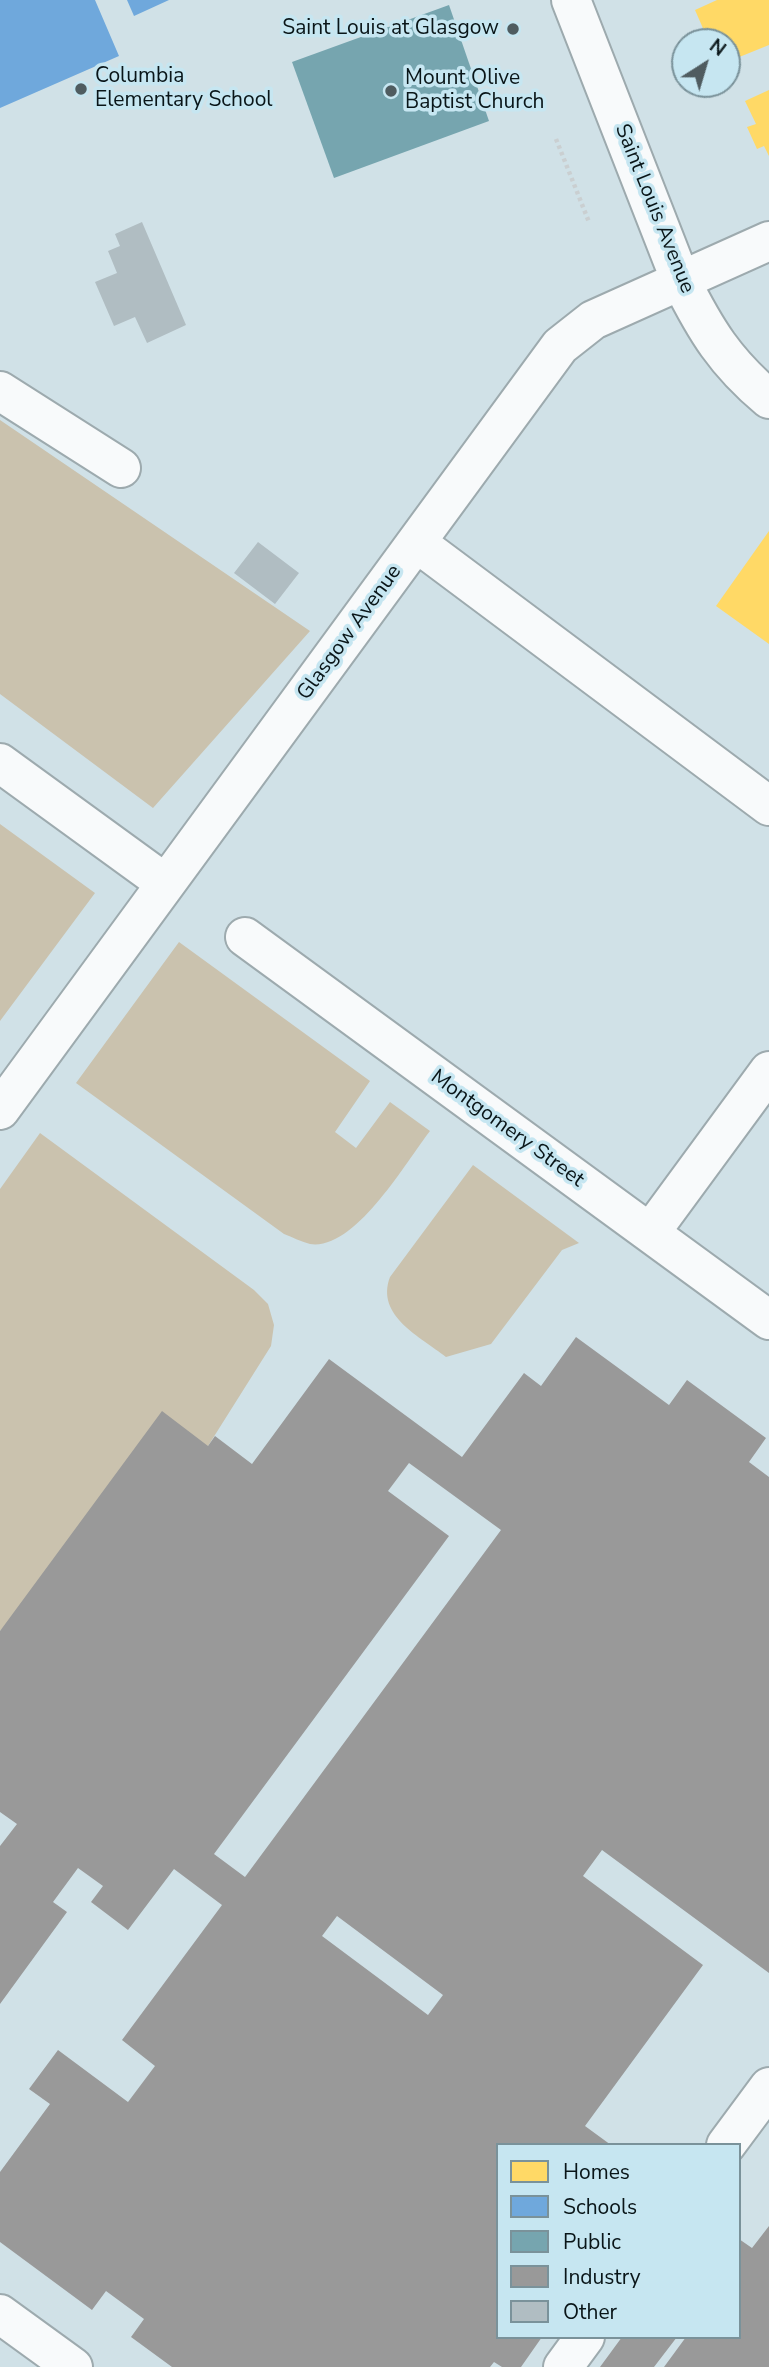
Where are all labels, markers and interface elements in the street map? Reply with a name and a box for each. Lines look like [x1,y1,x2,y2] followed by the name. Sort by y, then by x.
[282,16,499,42] place label: Saint Louis at Glasgow
[505,21,521,37] marker: Saint Louis at Glasgow
[671,28,741,98] north arrow
[704,33,731,62] text: N
[95,64,273,114] place label: Columbia Elementary School
[405,66,544,116] place label: Mount Olive Baptist Church
[73,81,89,97] marker: Columbia Elementary School
[383,83,399,99] marker: Mount Olive Baptist Church
[609,121,699,297] street label: Saint Louis Avenue
[292,560,408,706] street label: Glasgow Avenue
[425,1065,589,1193] street label: Montgomery Street
[496,2143,741,2339] legend
[563,2158,630,2186] text: Homes
[563,2193,637,2221] text: Schools
[563,2228,621,2256] text: Public
[563,2263,641,2291] text: Industry
[563,2298,617,2326] text: Other

